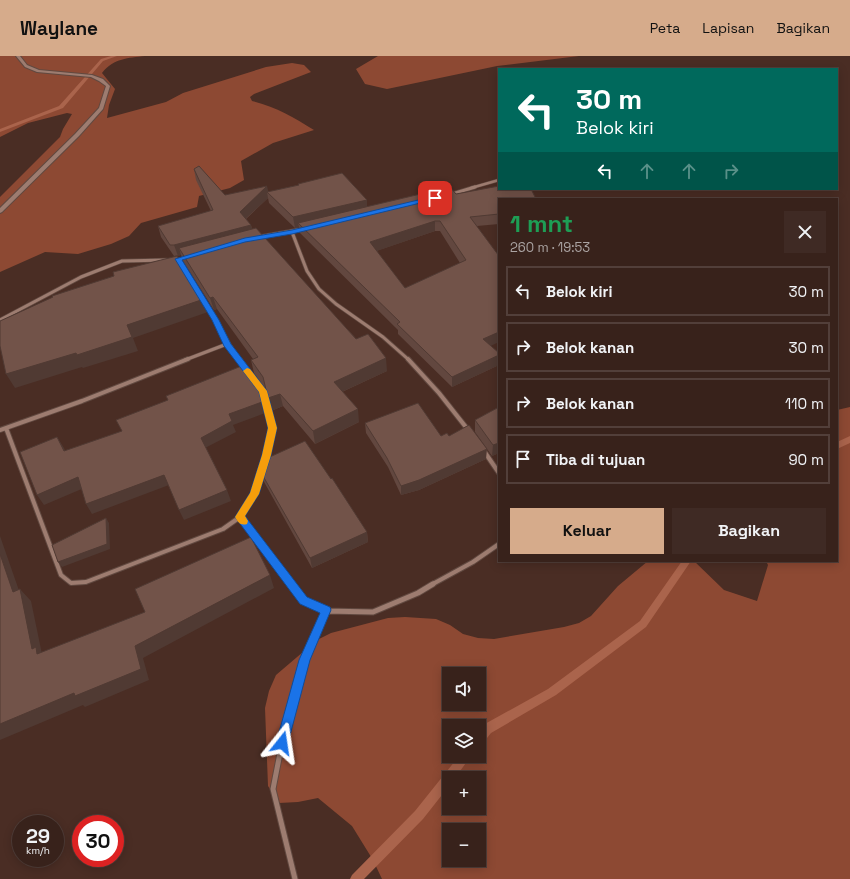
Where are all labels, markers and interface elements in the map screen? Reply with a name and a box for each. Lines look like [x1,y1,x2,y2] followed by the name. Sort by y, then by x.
[20,16,98,41] text: Waylane
[650,19,680,37] text: Peta
[702,19,754,37] text: Lapisan
[776,19,830,37] text: Bagikan
[576,81,642,117] text: 30 m
[510,84,562,136] icon: left
[576,116,654,139] text: Belok kiri
[594,160,616,182] icon: left
[636,160,658,182] icon: ahead
[678,160,700,182] icon: ahead
[720,160,742,182] icon: right
[418,181,452,215] pin
[424,187,446,209] icon: arrive
[510,208,573,239] text: 1 mnt
[784,211,826,253] button: close
[510,239,590,256] text: 260 m · 19:53
[512,280,534,302] icon: left
[546,282,612,301] text: Belok kiri
[789,282,824,301] text: 30 m
[512,336,534,358] icon: right
[546,338,634,357] text: Belok kanan
[789,338,824,357] text: 30 m
[512,392,534,414] icon: right
[546,394,634,413] text: Belok kanan
[785,394,824,413] text: 110 m
[512,448,534,470] icon: arrive
[546,450,645,469] text: Tiba di tujuan
[788,450,824,469] text: 90 m
[510,508,664,554] button: Keluar
[672,508,826,554] button: Bagikan
[442,667,486,867] map controls
[442,667,486,711] button: sound
[442,719,486,763] button: layers
[261,722,303,764] position arrow
[442,771,486,815] button: +
[72,815,124,867] speed limit sign: 30
[26,823,50,849] text: 29
[442,823,486,867] button: −
[26,844,50,857] text: km/h

